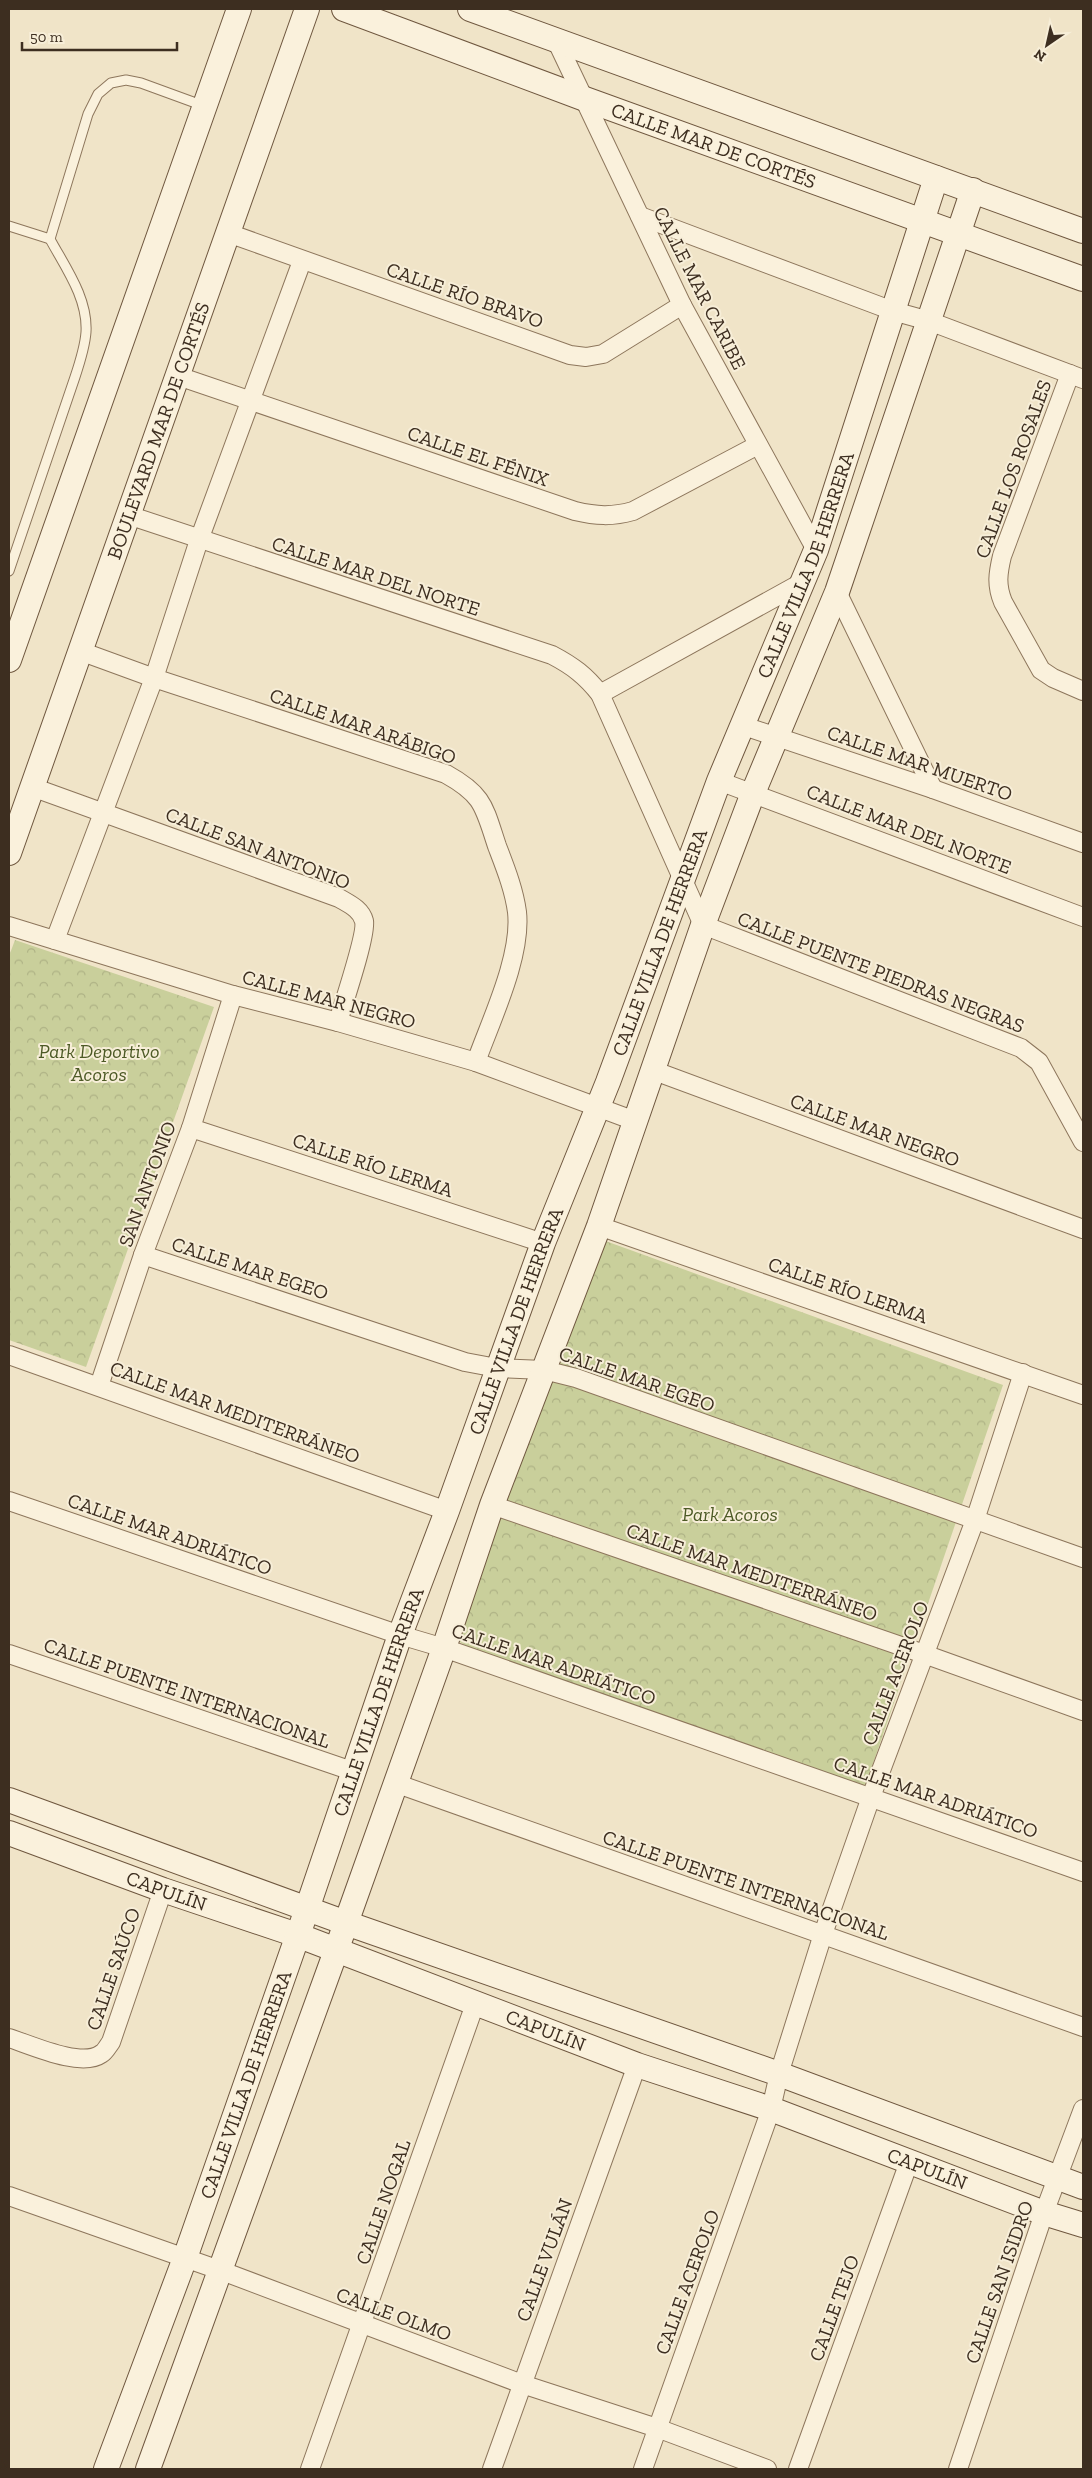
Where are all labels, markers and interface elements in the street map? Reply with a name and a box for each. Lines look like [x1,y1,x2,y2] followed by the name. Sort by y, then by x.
[22,20,178,52] scale bar
[1022,20,1072,70] north arrow
[30,28,63,46] text: 50 m
[1031,45,1049,65] text: N
[608,97,819,193] street label: CALLE MAR DE CORTÉS
[648,202,752,374] street label: CALLE MAR CARIBE
[383,257,547,333] street label: CALLE RÍO BRAVO
[102,299,215,562] street label: BOULEVARD MAR DE CORTÉS
[970,377,1056,561] street label: CALLE LOS ROSALES
[404,421,552,491] street label: CALLE EL FÉNIX
[752,448,859,682] street label: CALLE VILLA DE HERRERA
[269,531,483,621] street label: CALLE MAR DEL NORTE
[267,683,459,769] street label: CALLE MAR ARÁBIGO
[824,720,1016,806] street label: CALLE MAR MUERTO
[803,779,1015,879] street label: CALLE MAR DEL NORTE
[162,802,354,894] street label: CALLE SAN ANTONIO
[607,825,713,1059] street label: CALLE VILLA DE HERRERA
[734,906,1028,1038] street label: CALLE PUENTE PIEDRAS NEGRAS
[240,964,418,1034] street label: CALLE MAR NEGRO
[38,1039,160,1086] park label: Park Deportivo Acoros
[787,1088,963,1172] street label: CALLE MAR NEGRO
[113,1118,181,1250] street label: SAN ANTONIO
[290,1128,457,1203] street label: CALLE RÍO LERMA
[463,1203,569,1438] street label: CALLE VILLA DE HERRERA
[169,1231,331,1305] street label: CALLE MAR EGEO
[765,1251,932,1329] street label: CALLE RÍO LERMA
[556,1341,718,1417] street label: CALLE MAR EGEO
[107,1356,363,1468] street label: CALLE MAR MEDITERRÁNEO
[65,1488,275,1580] street label: CALLE MAR ADRIÁTICO
[682,1502,778,1526] park label: Park Acoros
[623,1518,881,1626] street label: CALLE MAR MEDITERRÁNEO
[327,1583,429,1819] street label: CALLE VILLA DE HERRERA
[856,1597,934,1749] street label: CALLE ACEROLO
[449,1618,659,1710] street label: CALLE MAR ADRIÁTICO
[41,1633,333,1753] street label: CALLE PUENTE INTERNACIONAL
[831,1751,1041,1843] street label: CALLE MAR ADRIÁTICO
[600,1825,892,1945] street label: CALLE PUENTE INTERNACIONAL
[123,1866,210,1916] street label: CAPULÍN
[81,1905,145,2033] street label: CALLE SAÚCO
[195,1966,297,2202] street label: CALLE VILLA DE HERRERA
[502,2004,590,2056] street label: CAPULÍN
[350,2136,416,2268] street label: CALLE NOGAL
[884,2142,971,2195] street label: CAPULÍN
[511,2195,577,2325] street label: CALLE VULÁN
[960,2197,1038,2367] street label: CALLE SAN ISIDRO
[650,2206,724,2358] street label: CALLE ACEROLO
[804,2252,864,2364] street label: CALLE TEJO
[333,2282,455,2346] street label: CALLE OLMO

